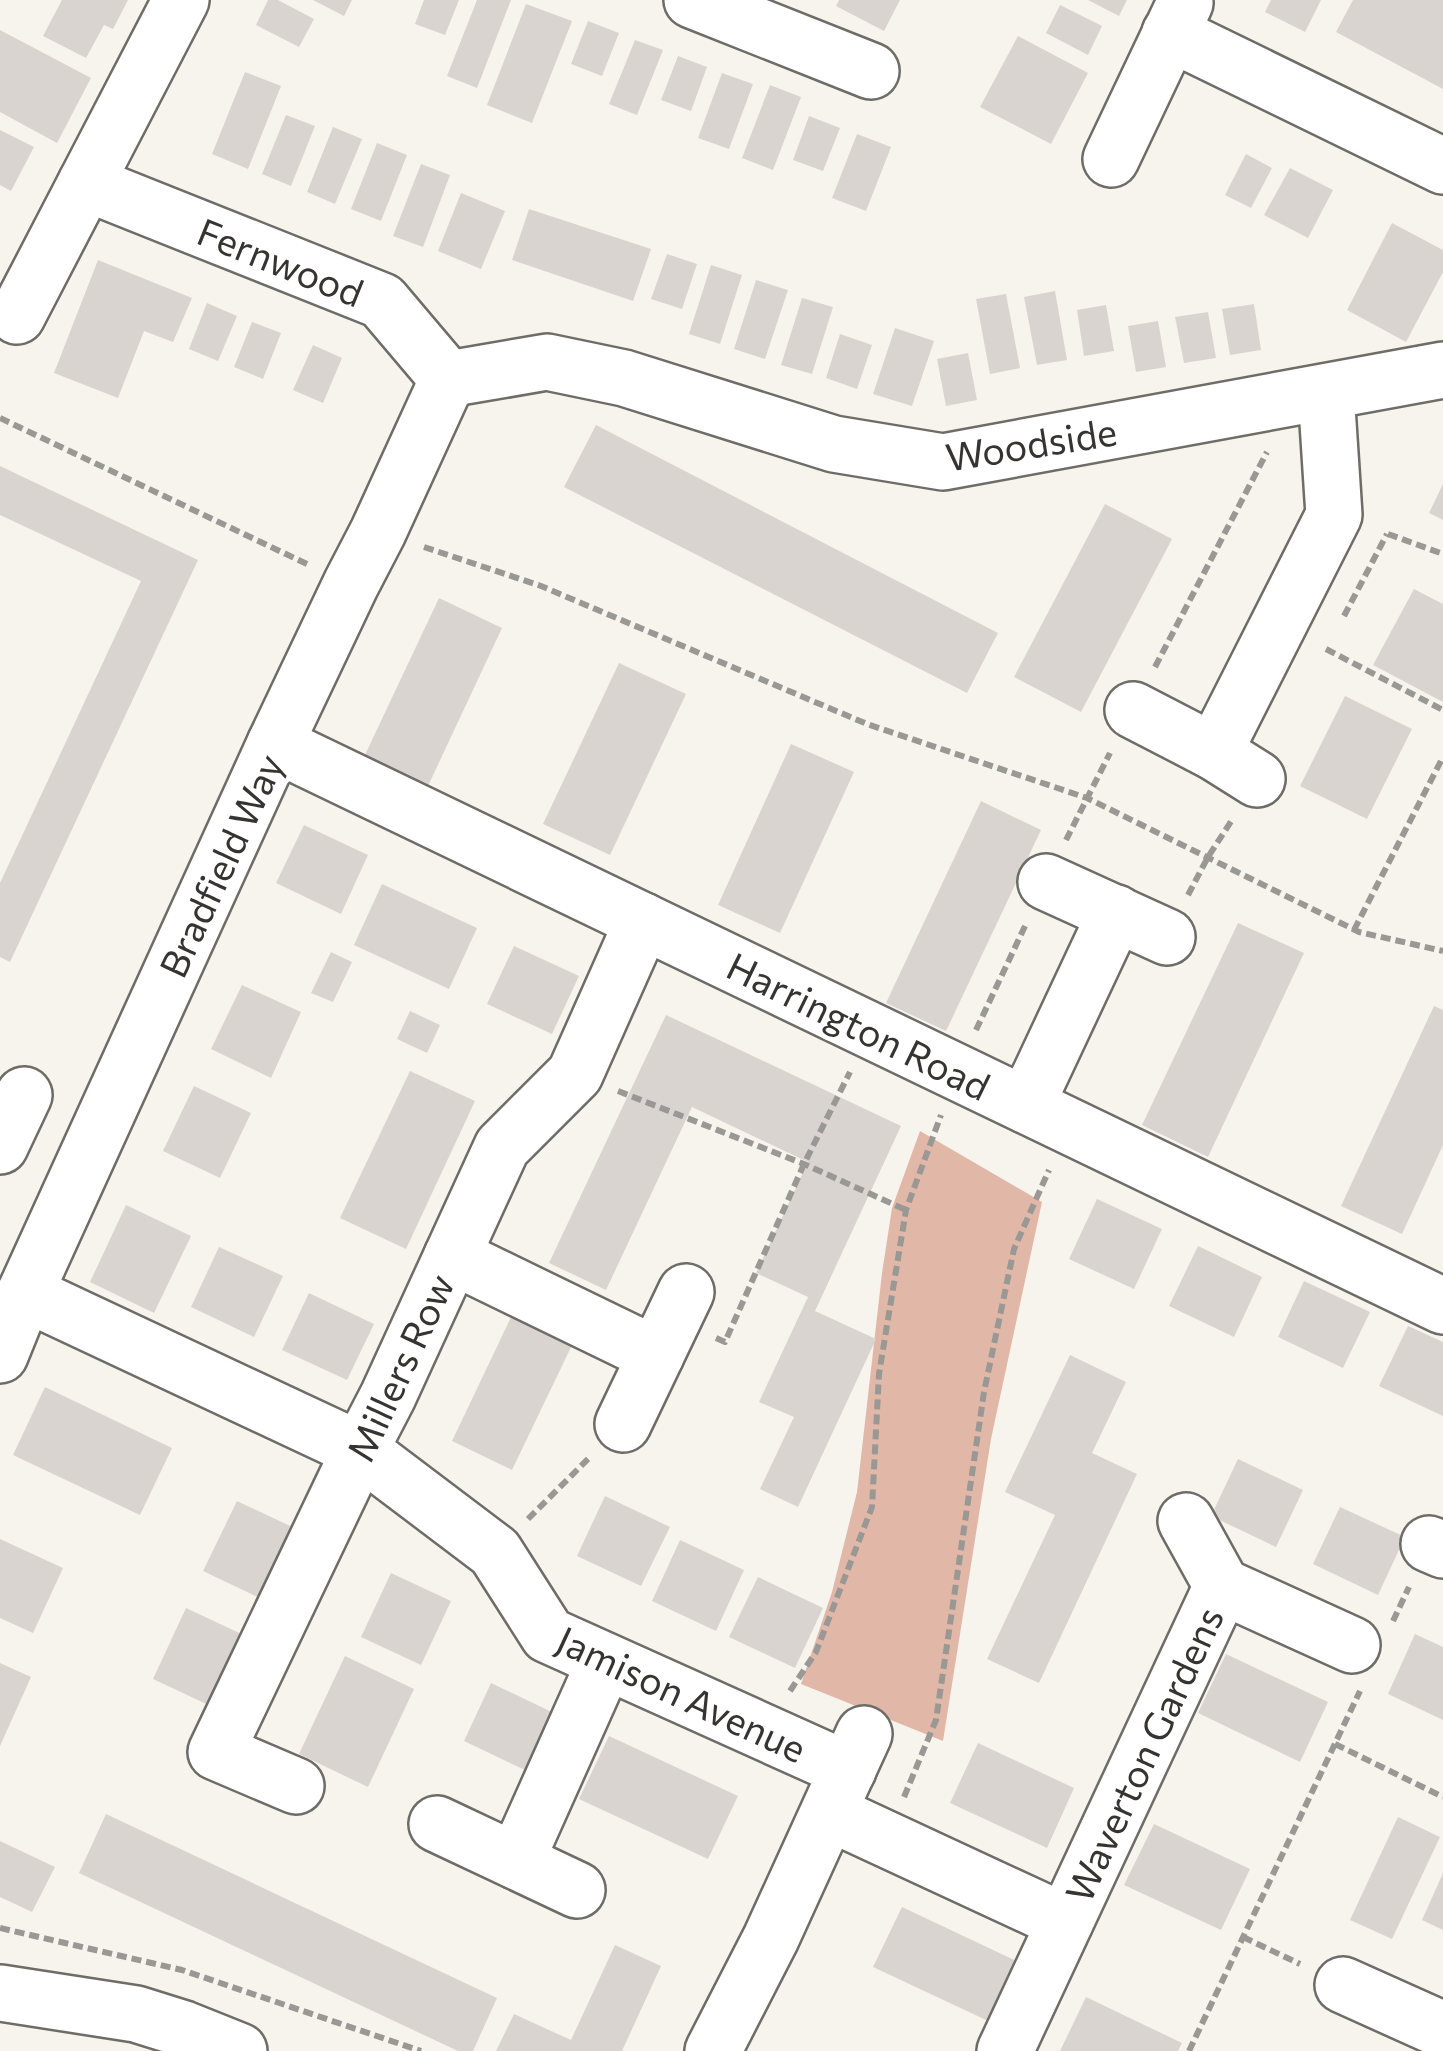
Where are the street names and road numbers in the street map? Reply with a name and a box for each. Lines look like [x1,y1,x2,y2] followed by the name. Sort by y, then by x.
[191,207,371,315] street label: Fernwood
[942,406,1120,480] street label: Woodside
[148,746,292,984] street label: Bradfield Way
[720,941,998,1109] street label: Harrington Road
[335,1266,463,1468] street label: Millers Row
[1054,1599,1232,1909] street label: Waverton Gardens
[550,1615,814,1771] street label: Jamison Avenue

